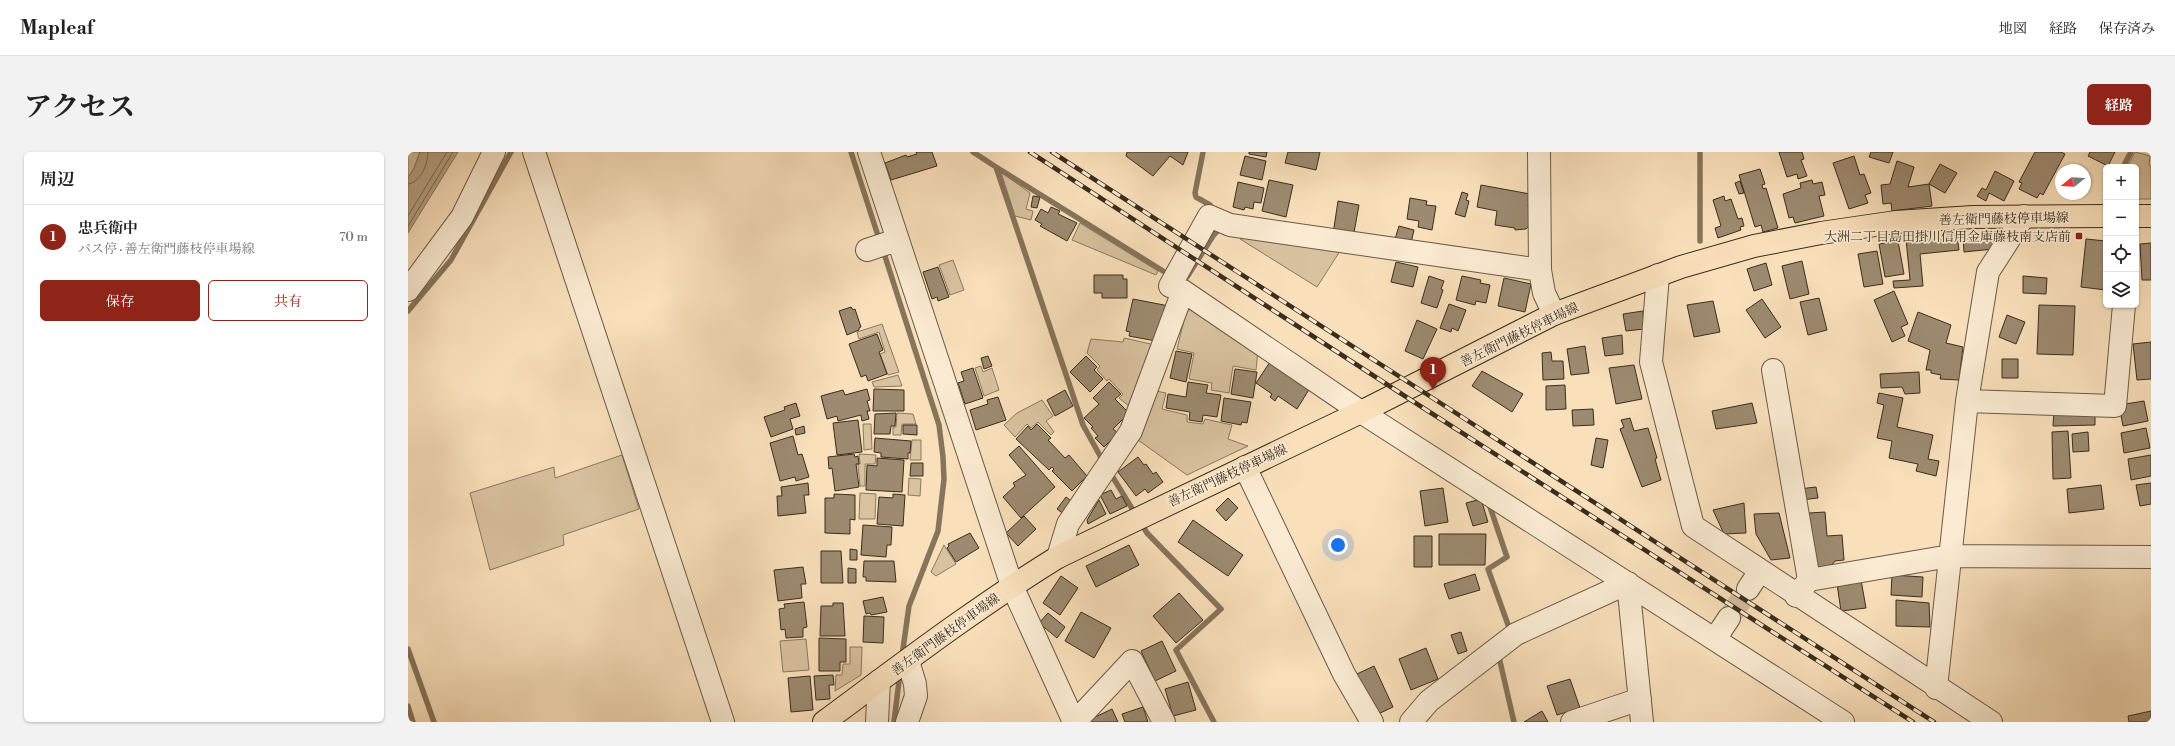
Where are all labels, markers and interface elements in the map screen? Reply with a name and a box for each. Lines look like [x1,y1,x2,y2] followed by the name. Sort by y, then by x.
[20,16,93,40] text: Mapleaf
[1999,20,2027,38] text: 地図
[2049,20,2077,38] text: 経路
[2099,20,2155,38] text: 保存済み
[2087,84,2151,125] button: 経路
[24,90,135,125] text: アクセス
[2055,164,2091,200] north arrow
[2103,164,2139,308] map controls
[2103,164,2139,200] button: +
[40,169,74,191] text: 周辺
[2103,200,2139,236] button: −
[1939,210,2069,228] street label: 善左衛門藤枝停車場線
[78,219,138,238] text: 忠兵衛中
[50,229,56,245] text: 1
[339,229,368,245] text: 70 m
[1824,229,2071,245] place label: 大洲二丁目島田掛川信用金庫藤枝南支店前
[2074,231,2084,241] marker: 大洲二丁目島田掛川信用金庫藤枝南支店前
[2103,236,2139,272] button: locate
[78,241,255,257] text: バス停 · 善左衛門藤枝停車場線
[2103,272,2139,308] button: layers
[40,280,200,321] button: 保存
[208,280,368,321] button: 共有
[1458,299,1581,371] street label: 善左衛門藤枝停車場線
[1420,357,1446,390] pin: 1
[1165,441,1290,511] street label: 善左衛門藤枝停車場線
[1328,535,1348,555] your location
[888,590,1003,679] street label: 善左衛門藤枝停車場線

